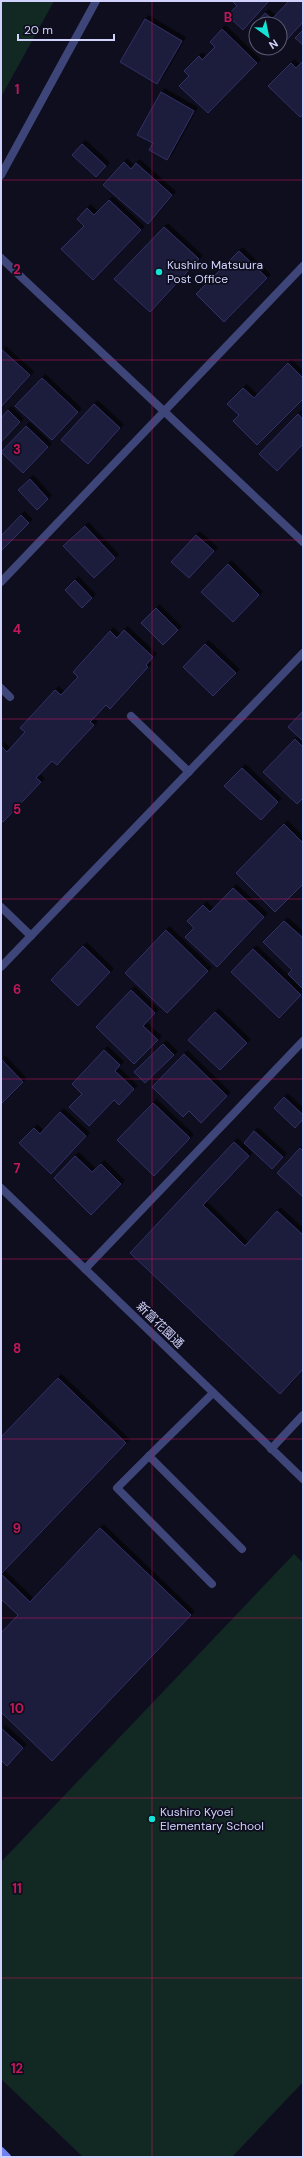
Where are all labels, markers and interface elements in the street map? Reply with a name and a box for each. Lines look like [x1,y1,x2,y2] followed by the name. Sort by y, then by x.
[224,9,232,26] text: B
[18,16,114,42] scale bar
[248,16,288,56] north arrow
[24,22,53,38] text: 20 m
[266,36,281,52] text: N
[15,81,19,98] text: 1
[167,257,263,287] place label: Kushiro Matsuura Post Office
[13,261,21,278] text: 2
[154,267,164,277] marker: Kushiro Matsuura Post Office
[13,441,21,458] text: 3
[13,621,21,638] text: 4
[13,801,21,818] text: 5
[13,981,21,998] text: 6
[14,1160,21,1177] text: 7
[133,1298,187,1352] street label: 新富花園通
[13,1340,21,1357] text: 8
[13,1520,21,1537] text: 9
[10,1700,24,1717] text: 10
[160,1804,264,1834] place label: Kushiro Kyoei Elementary School
[147,1814,157,1824] marker: Kushiro Kyoei Elementary School
[12,1880,22,1897] text: 11
[11,2060,23,2077] text: 12

